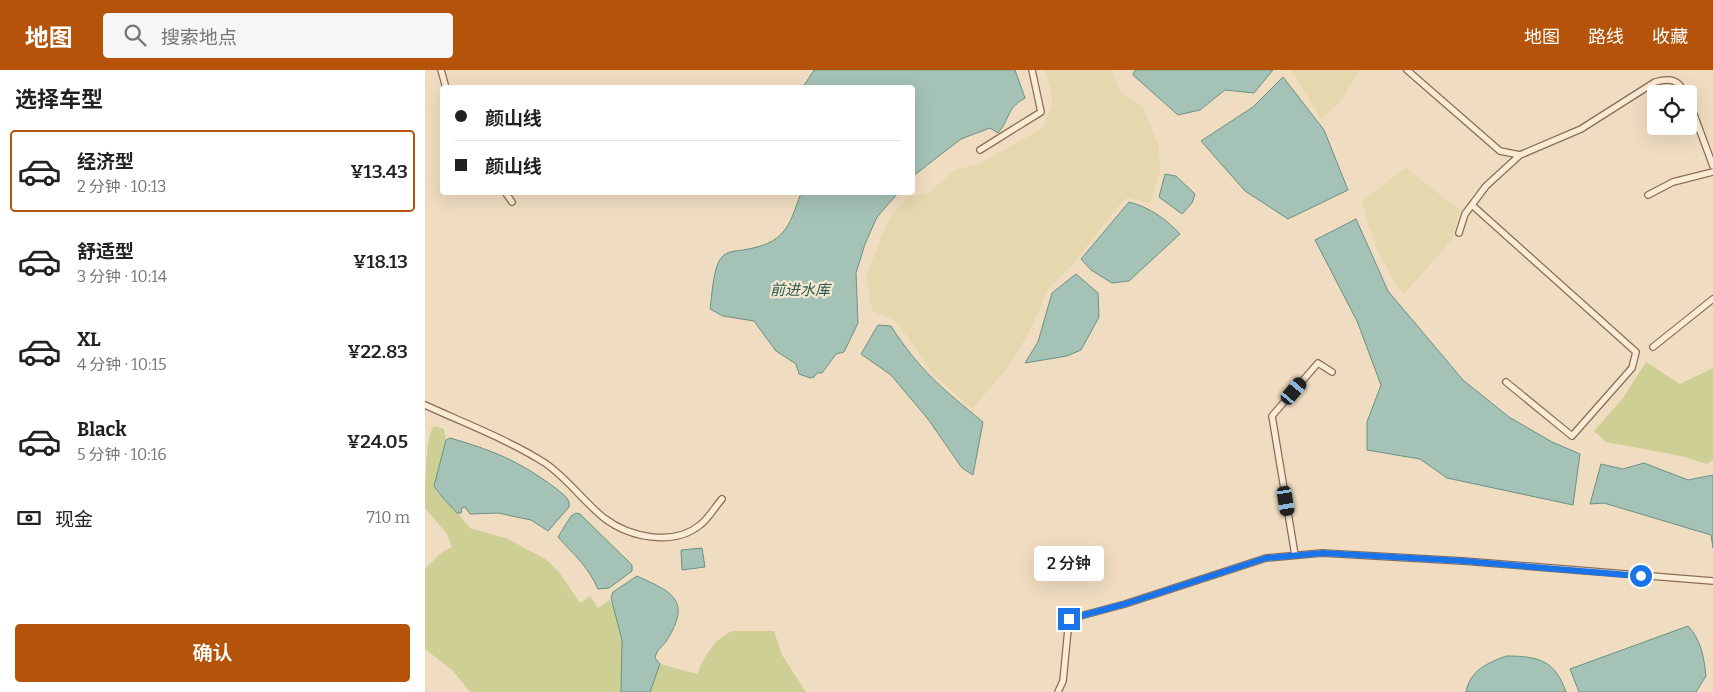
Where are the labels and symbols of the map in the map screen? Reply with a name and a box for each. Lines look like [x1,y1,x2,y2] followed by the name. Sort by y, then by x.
[770,281,833,299] water label: 前进水库
[1278,375,1309,407] car
[1276,485,1295,517] car
[1034,546,1104,582] callout: 2 分钟
[1630,565,1652,587] route start
[1058,608,1080,630] route end

